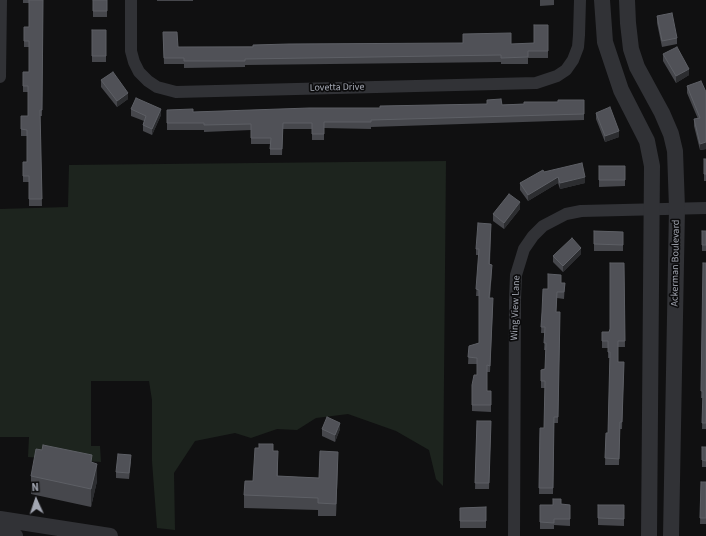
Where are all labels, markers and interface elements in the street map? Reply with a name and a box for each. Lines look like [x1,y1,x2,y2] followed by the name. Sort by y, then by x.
[310,82,364,94] street label: Lovetta Drive
[669,220,683,306] street label: Ackerman Boulevard
[509,275,523,341] street label: Wing View Lane
[16,480,56,520] north arrow
[31,480,39,495] text: N

